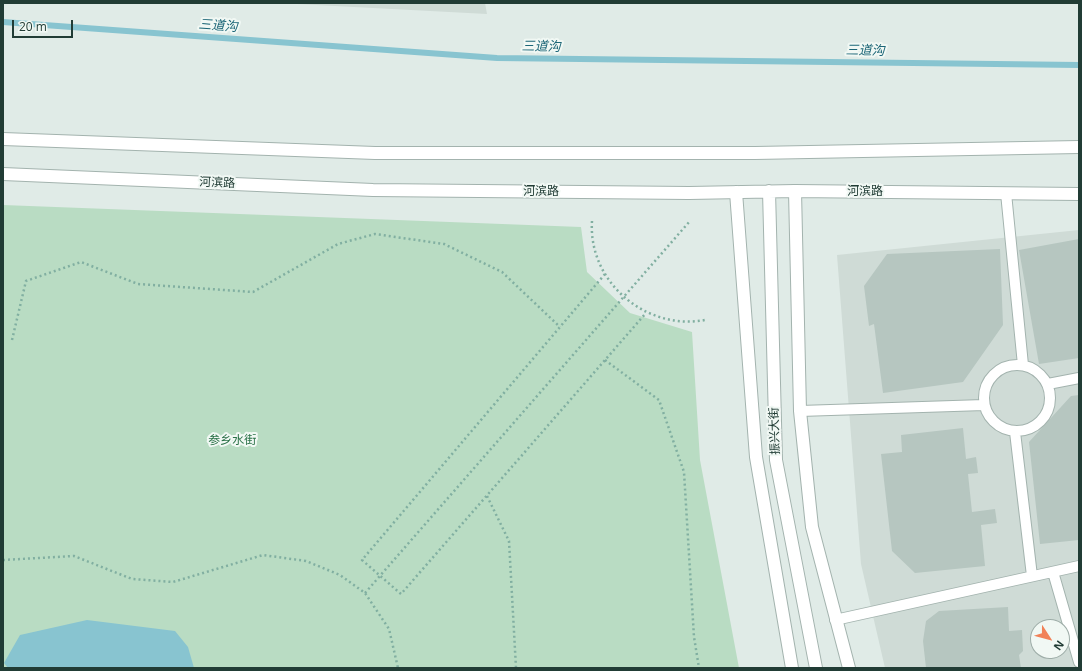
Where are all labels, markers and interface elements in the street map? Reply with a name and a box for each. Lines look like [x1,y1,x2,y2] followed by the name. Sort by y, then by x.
[14,12,75,38] scale bar
[198,17,238,35] water label: 三道沟
[19,18,47,35] text: 20 m
[521,39,561,55] water label: 三道沟
[845,43,885,59] water label: 三道沟
[199,175,235,191] street label: 河滨路
[523,185,559,199] street label: 河滨路
[847,185,883,199] street label: 河滨路
[767,407,783,455] street label: 振兴大街
[208,434,256,448] park label: 参乡水街
[1030,619,1070,659] north arrow
[1051,638,1068,654] text: N

